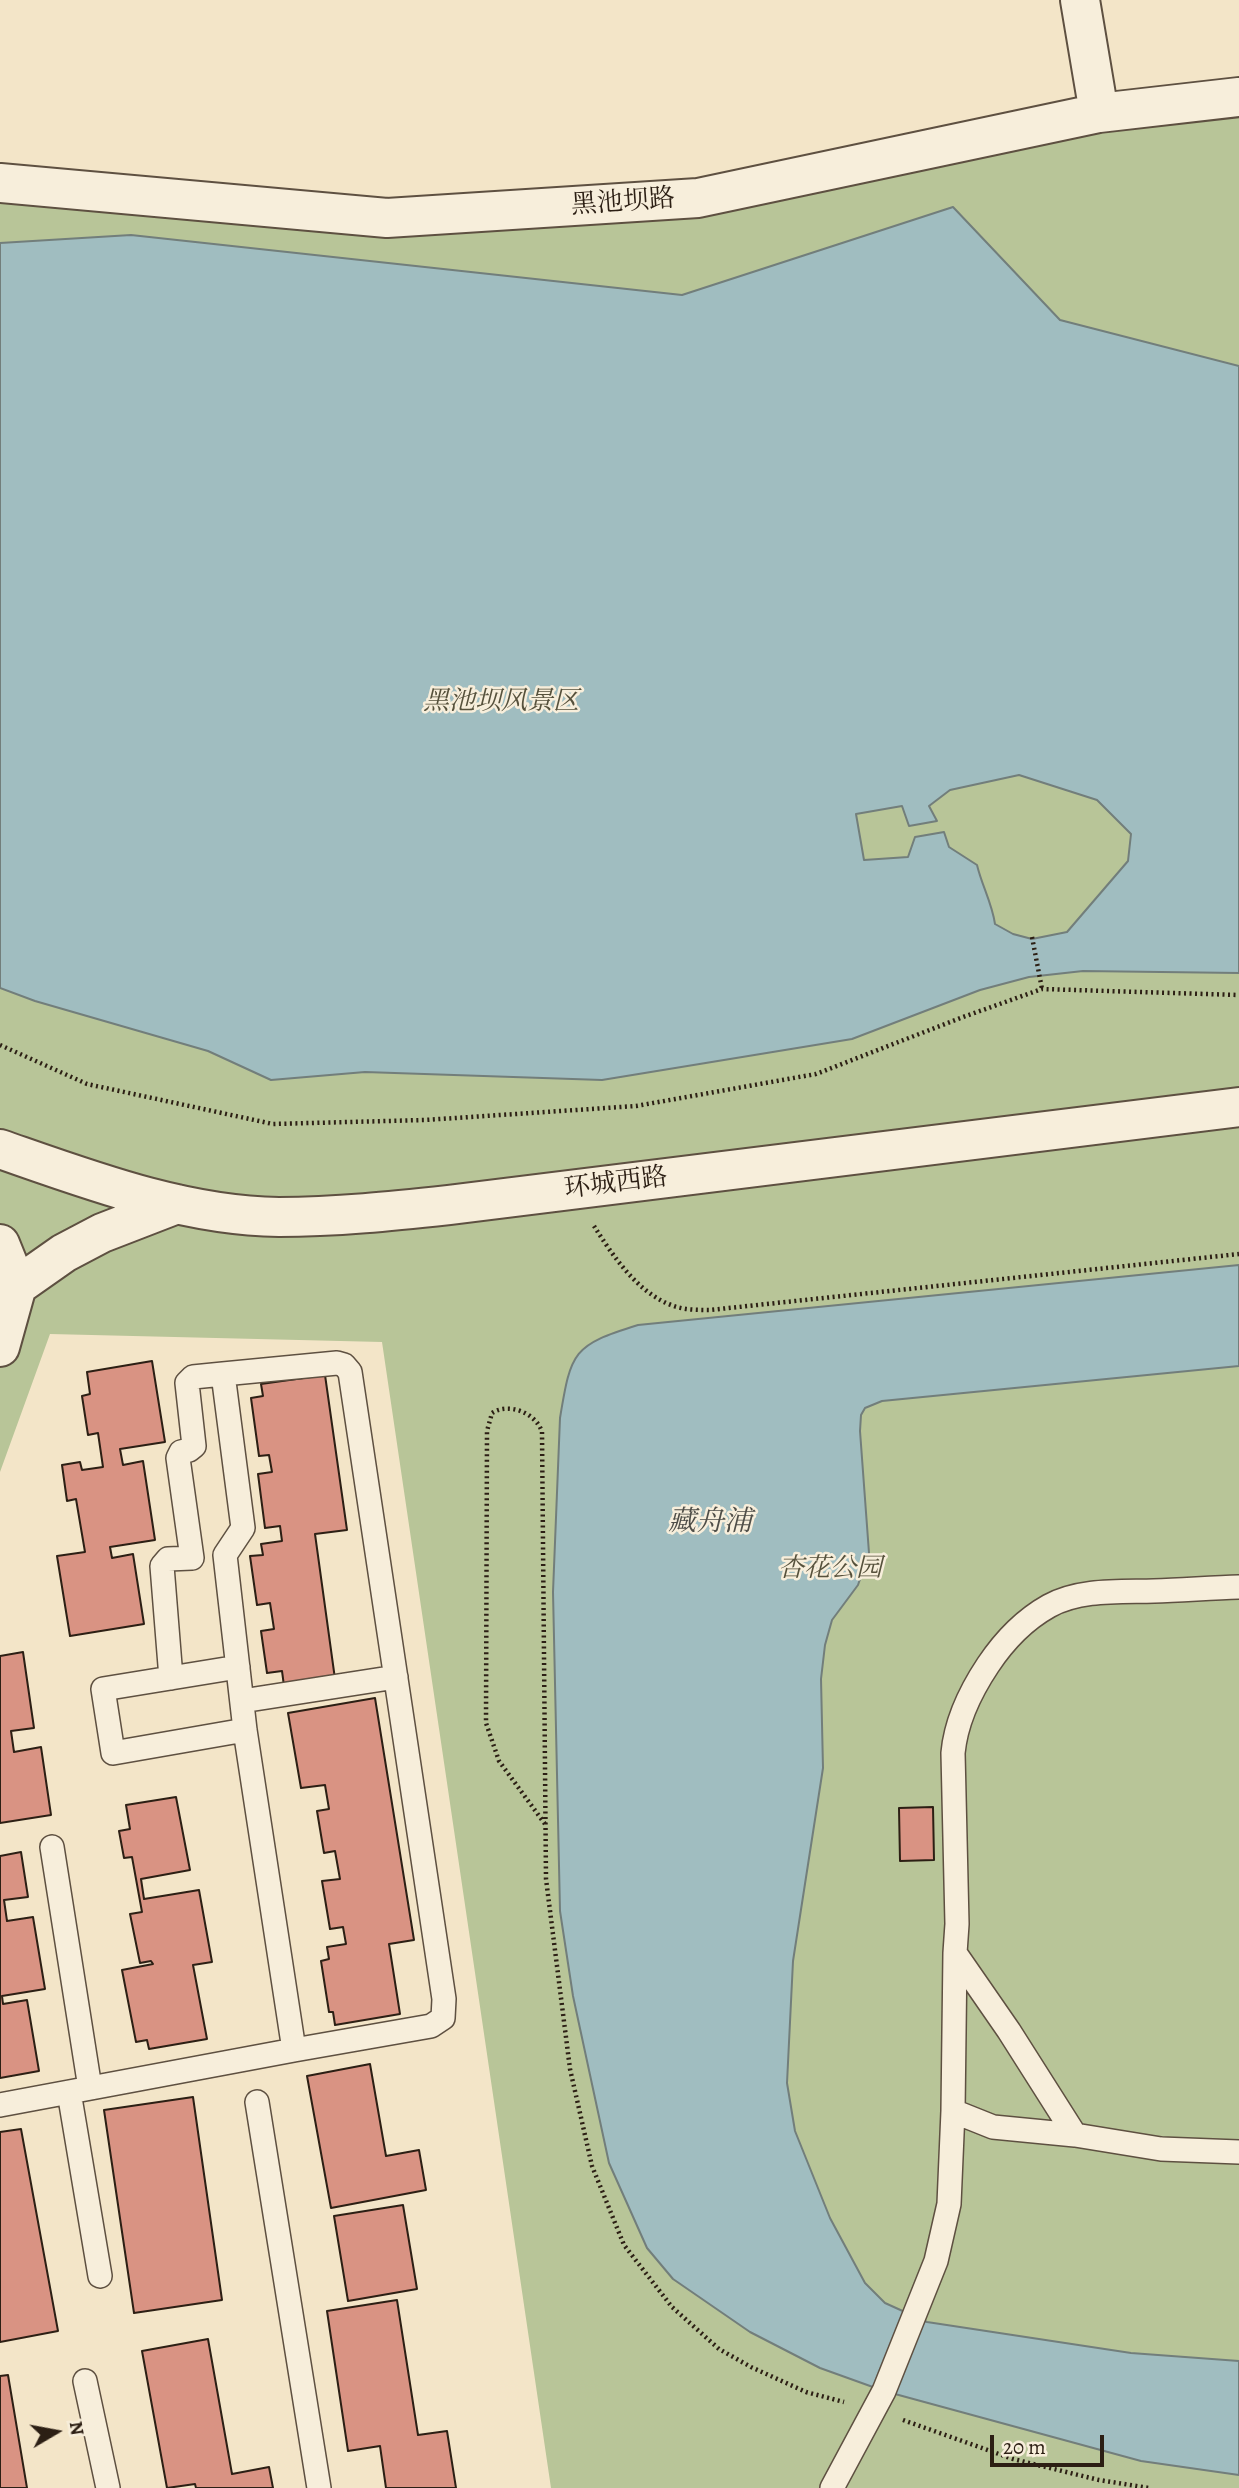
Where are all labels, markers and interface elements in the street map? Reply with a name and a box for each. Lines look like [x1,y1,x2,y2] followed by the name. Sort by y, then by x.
[570,184,676,222] street label: 黑池坝路
[423,687,579,719] park label: 黑池坝风景区
[562,1162,670,1206] street label: 环城西路
[668,1506,752,1540] water label: 藏舟浦
[778,1554,882,1586] park label: 杏花公园
[21,2397,91,2467] north arrow
[63,2419,91,2437] text: N
[994,2422,1108,2466] scale bar
[1003,2433,1046,2461] text: 20 m

